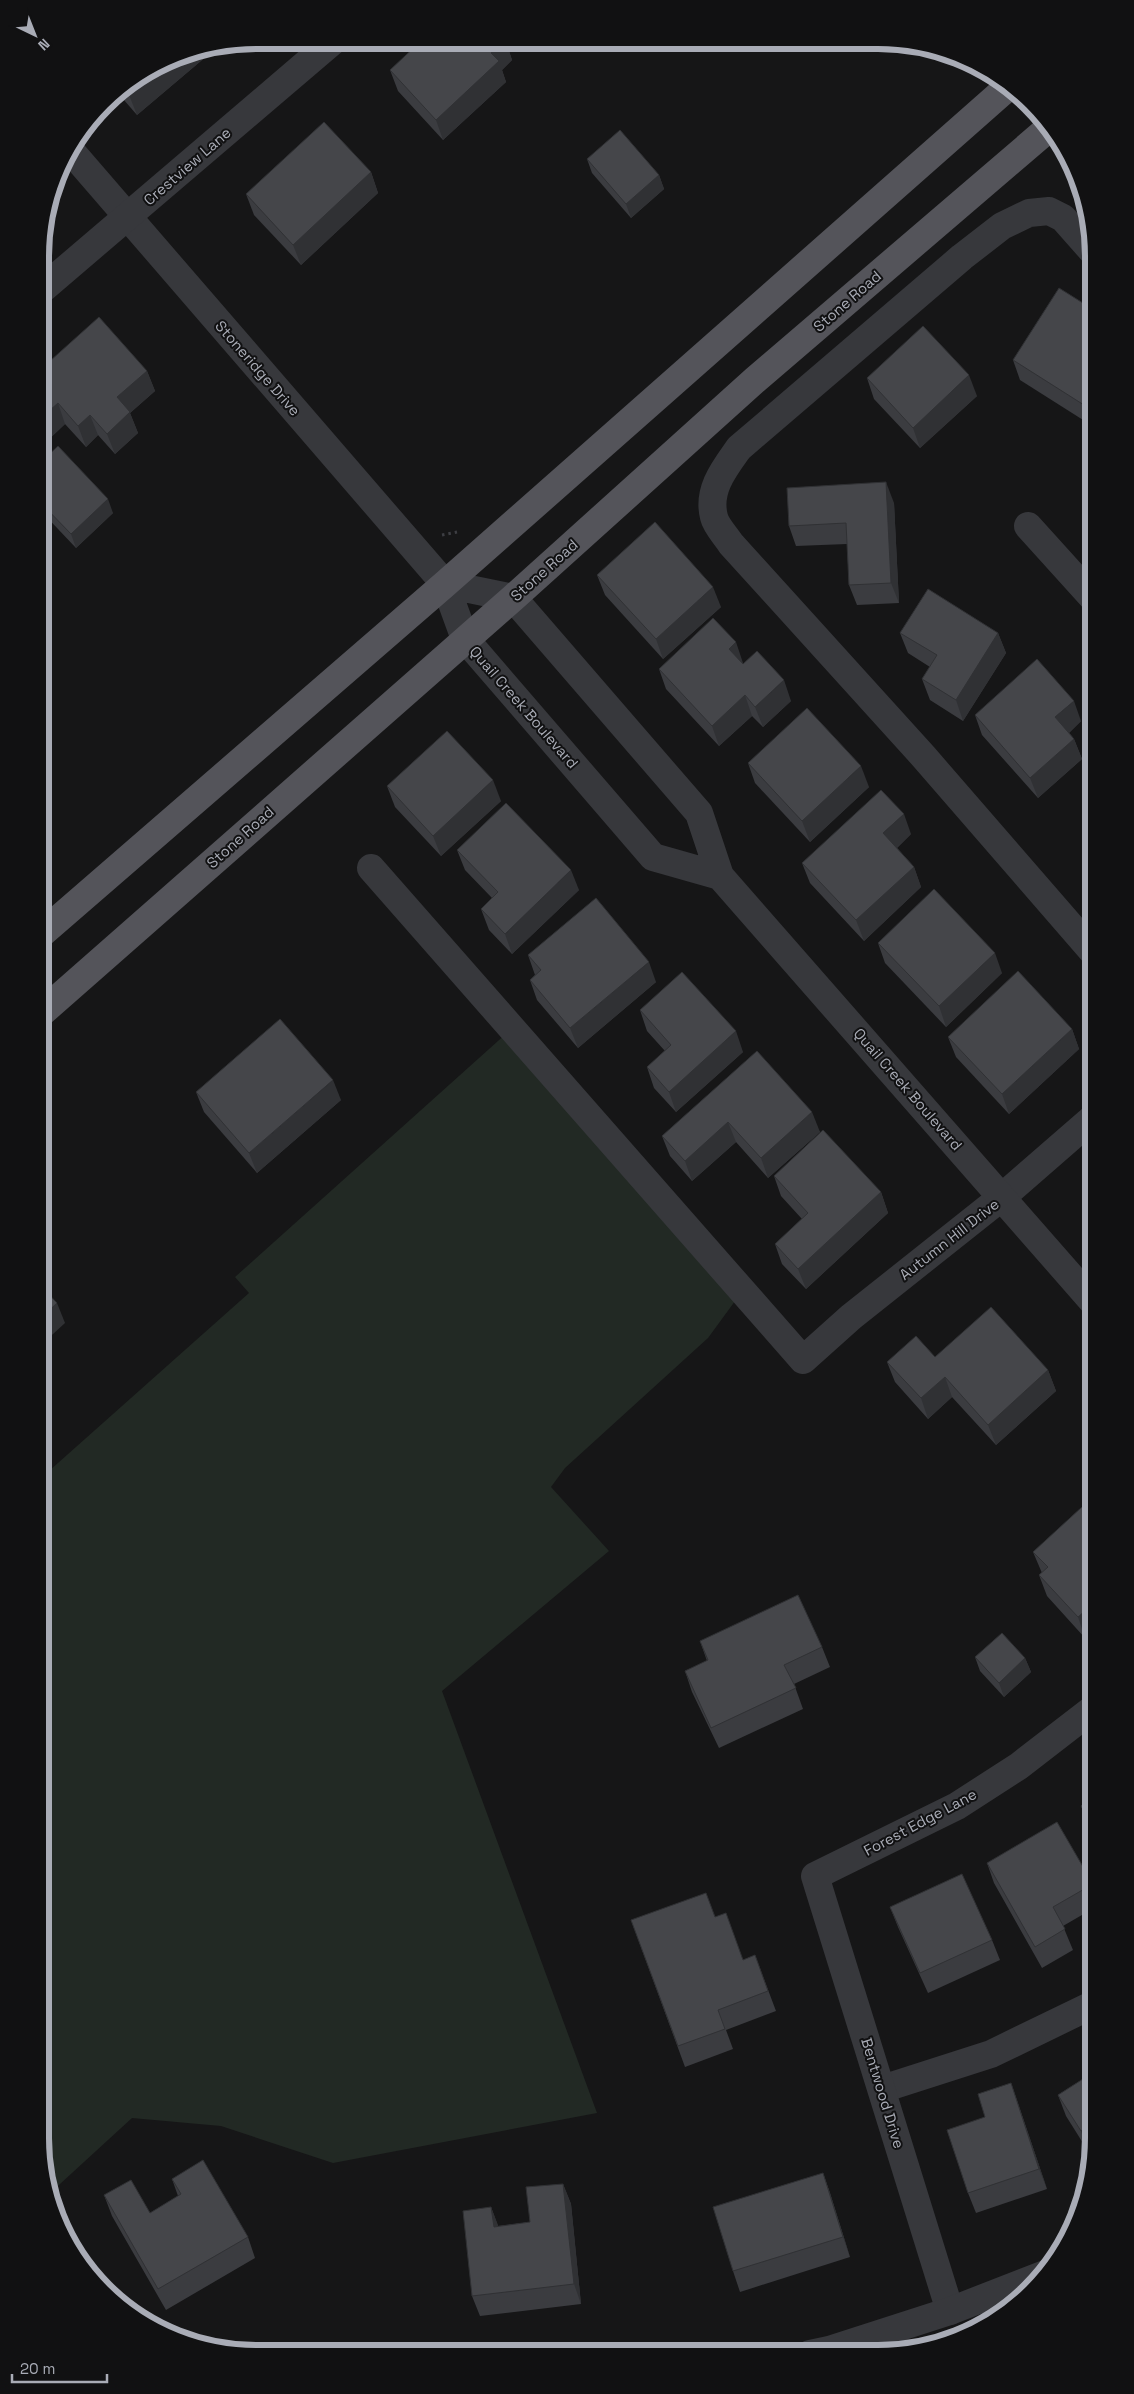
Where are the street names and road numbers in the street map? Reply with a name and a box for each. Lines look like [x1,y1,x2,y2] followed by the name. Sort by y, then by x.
[139,123,235,209] street label: Crestview Lane
[809,266,885,336] street label: Stone Road
[211,316,305,420] street label: Stoneridge Drive
[506,535,582,605] street label: Stone Road
[466,642,582,772] street label: Quail Creek Boulevard
[202,802,278,872] street label: Stone Road
[850,1024,966,1154] street label: Quail Creek Boulevard
[895,1194,1003,1284] street label: Autumn Hill Drive
[860,1784,980,1860] street label: Forest Edge Lane
[857,2035,909,2151] street label: Bentwood Drive

